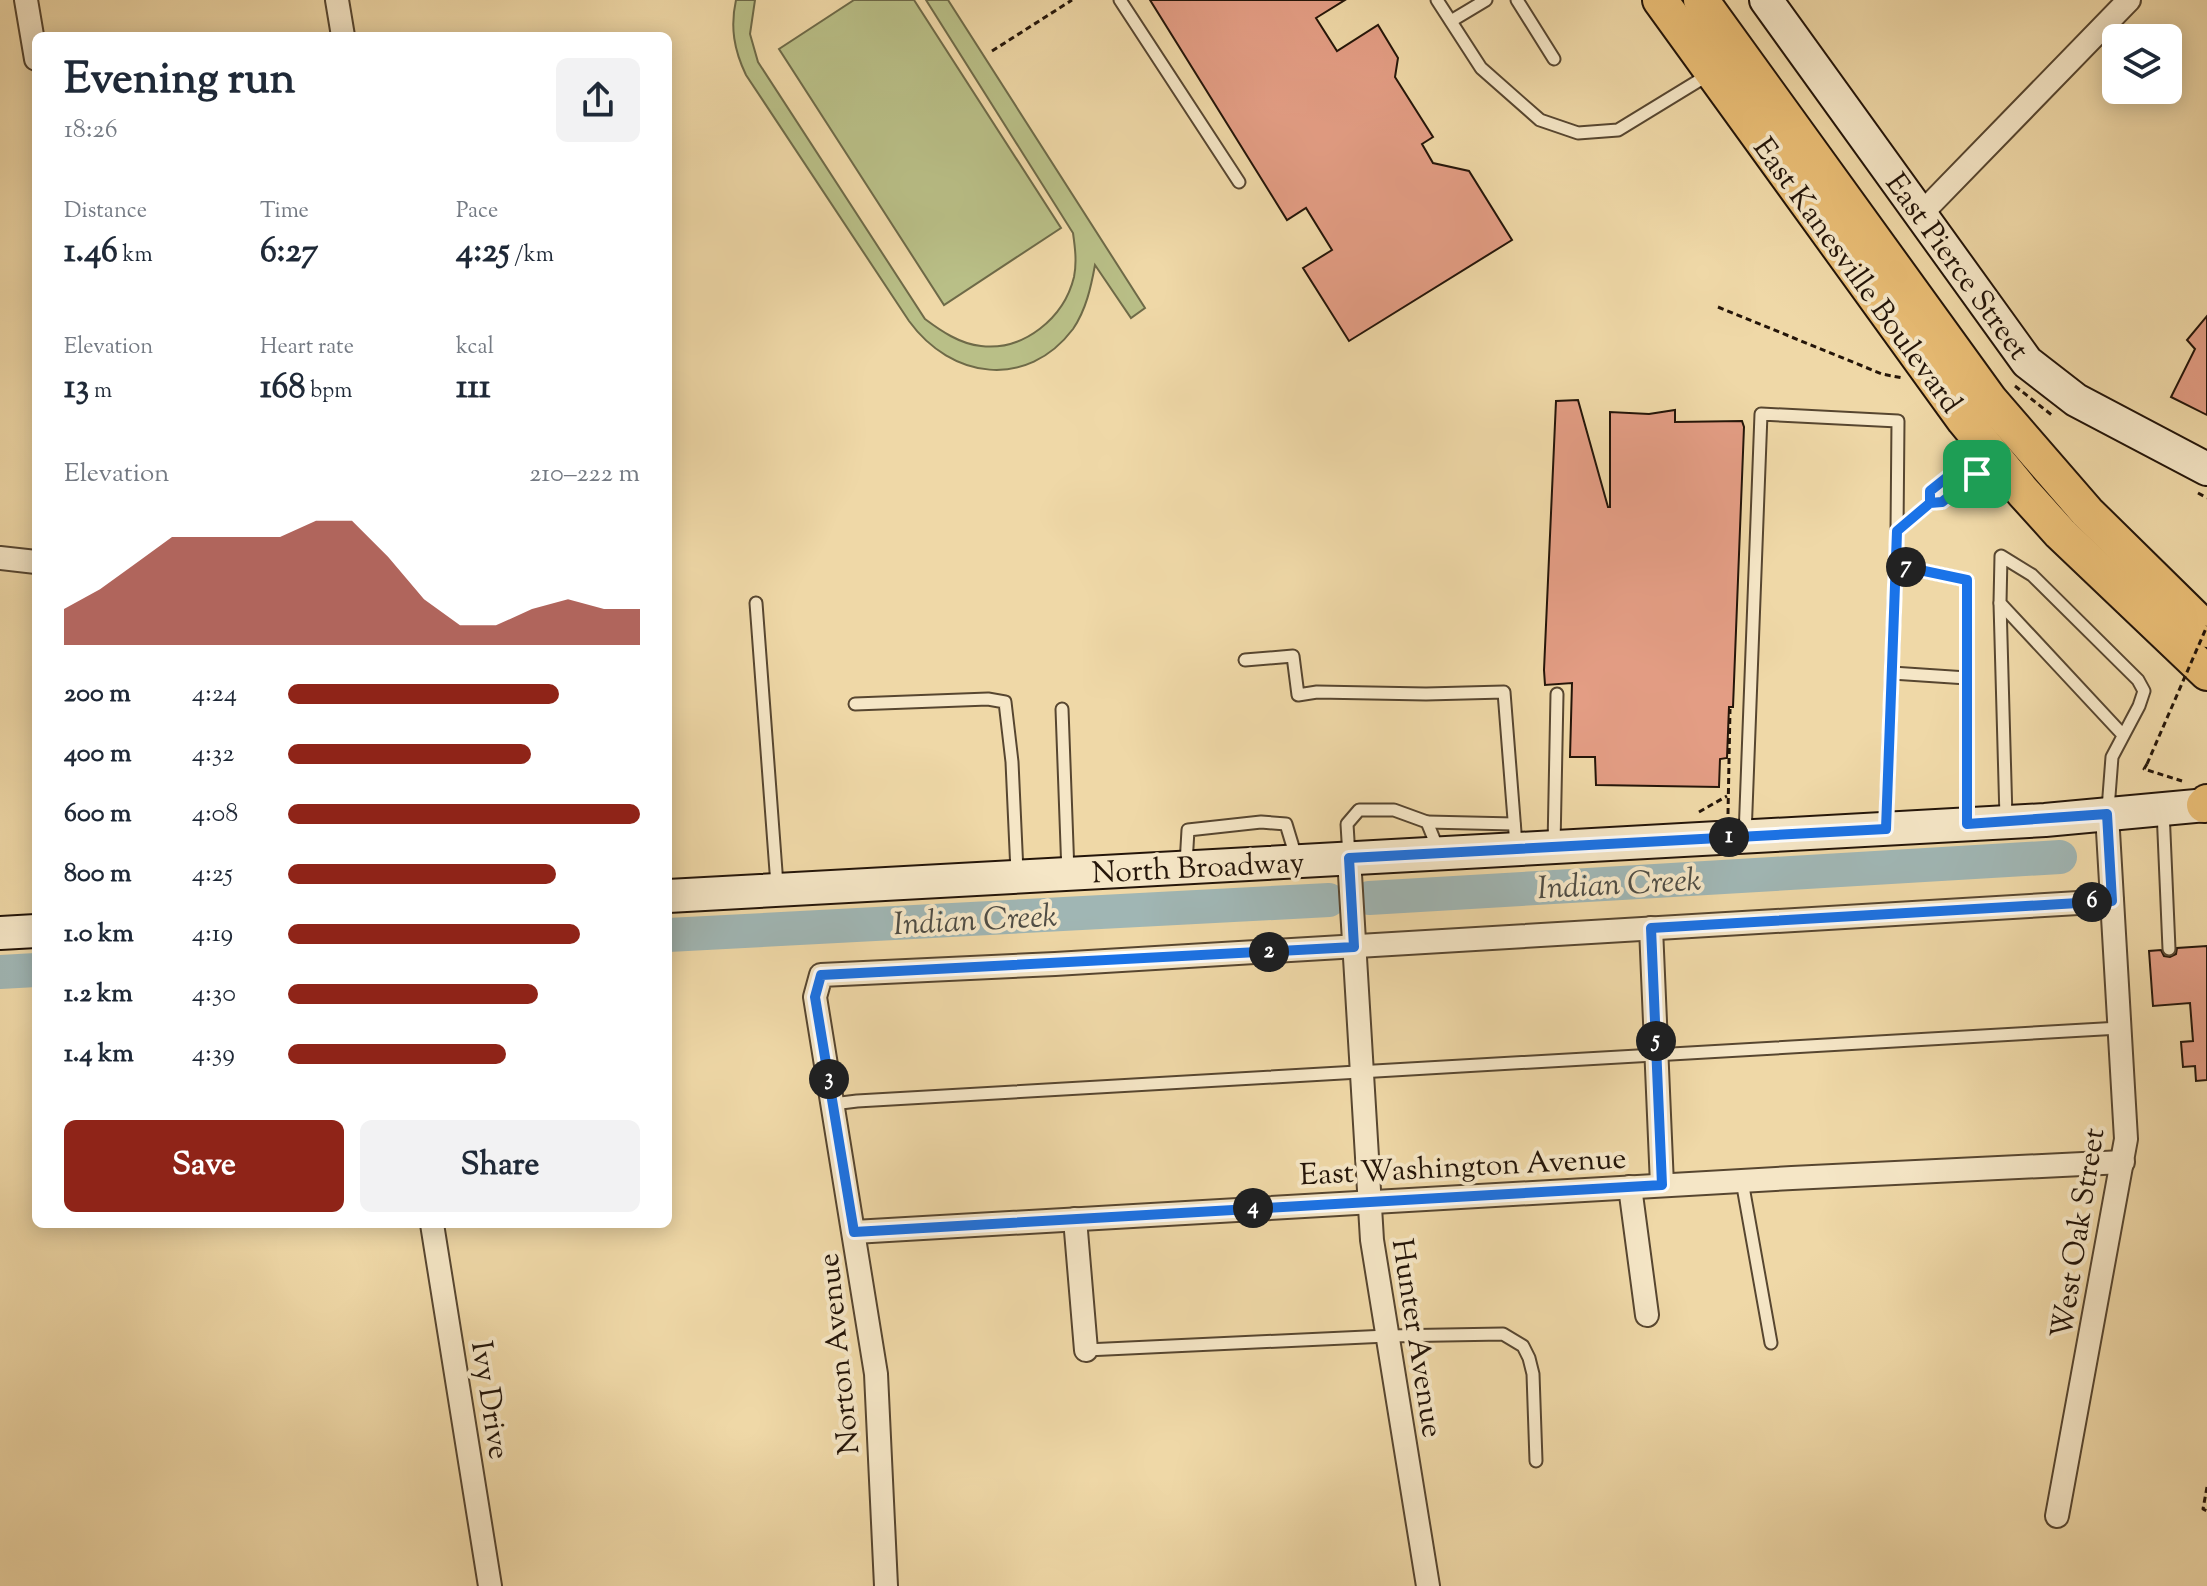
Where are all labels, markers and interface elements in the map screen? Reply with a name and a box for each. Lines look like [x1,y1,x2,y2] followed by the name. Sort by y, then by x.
[2102,24,2182,104] map controls
[2102,24,2182,104] button: layers
[64,50,296,113] text: Evening run
[556,58,640,142] button: share
[64,112,118,149] text: 18:26
[1741,130,1971,423] street label: East Kanesville Boulevard
[1873,165,2039,370] street label: East Pierce Street
[64,196,147,228] text: Distance
[260,196,309,228] text: Time
[456,196,498,228] text: Pace
[64,228,118,277] text: 1.46
[260,228,318,277] text: 6:27
[456,228,510,277] text: 4:25
[118,240,153,272] text: km
[510,240,554,272] text: /km
[64,332,153,364] text: Elevation
[260,332,354,364] text: Heart rate
[456,332,494,364] text: kcal
[64,364,89,413] text: 13
[260,364,305,413] text: 168
[456,364,491,413] text: 111
[89,376,112,408] text: m
[305,376,352,408] text: bpm
[1943,440,2011,508] pin
[1955,452,1999,496] icon: arrive
[64,456,169,493] text: Elevation
[529,456,640,493] text: 210–222 m
[1886,547,1926,587] pin: 7
[1900,551,1912,583] text: 7
[64,676,131,713] text: 200 m
[192,676,237,713] text: 4:24
[64,736,131,773] text: 400 m
[192,736,235,773] text: 4:32
[64,796,131,833] text: 600 m
[192,796,238,833] text: 4:08
[1709,817,1749,857] pin: 1
[1725,821,1733,853] text: 1
[1091,842,1306,897] street label: North Broadway
[64,856,132,893] text: 800 m
[192,856,233,893] text: 4:25
[1536,859,1702,913] water label: Indian Creek
[2072,882,2112,922] pin: 6
[2087,886,2097,918] text: 6
[892,895,1058,949] water label: Indian Creek
[64,916,134,953] text: 1.0 km
[192,916,233,953] text: 4:19
[1249,932,1289,972] pin: 2
[1264,936,1274,968] text: 2
[64,976,133,1013] text: 1.2 km
[192,976,236,1013] text: 4:30
[1636,1021,1676,1061] pin: 5
[1652,1025,1660,1057] text: 5
[64,1036,134,1073] text: 1.4 km
[192,1036,235,1073] text: 4:39
[809,1059,849,1099] pin: 3
[825,1063,833,1095] text: 3
[64,1120,344,1212] button: Save
[360,1120,640,1212] button: Share
[2042,1125,2117,1342] street label: West Oak Street
[1299,1138,1627,1199] street label: East Washington Avenue
[1233,1188,1273,1228] pin: 4
[1247,1192,1259,1224] text: 4
[1379,1236,1452,1441] street label: Hunter Avenue
[809,1251,872,1457] street label: Norton Avenue
[458,1338,519,1463] street label: Ivy Drive

